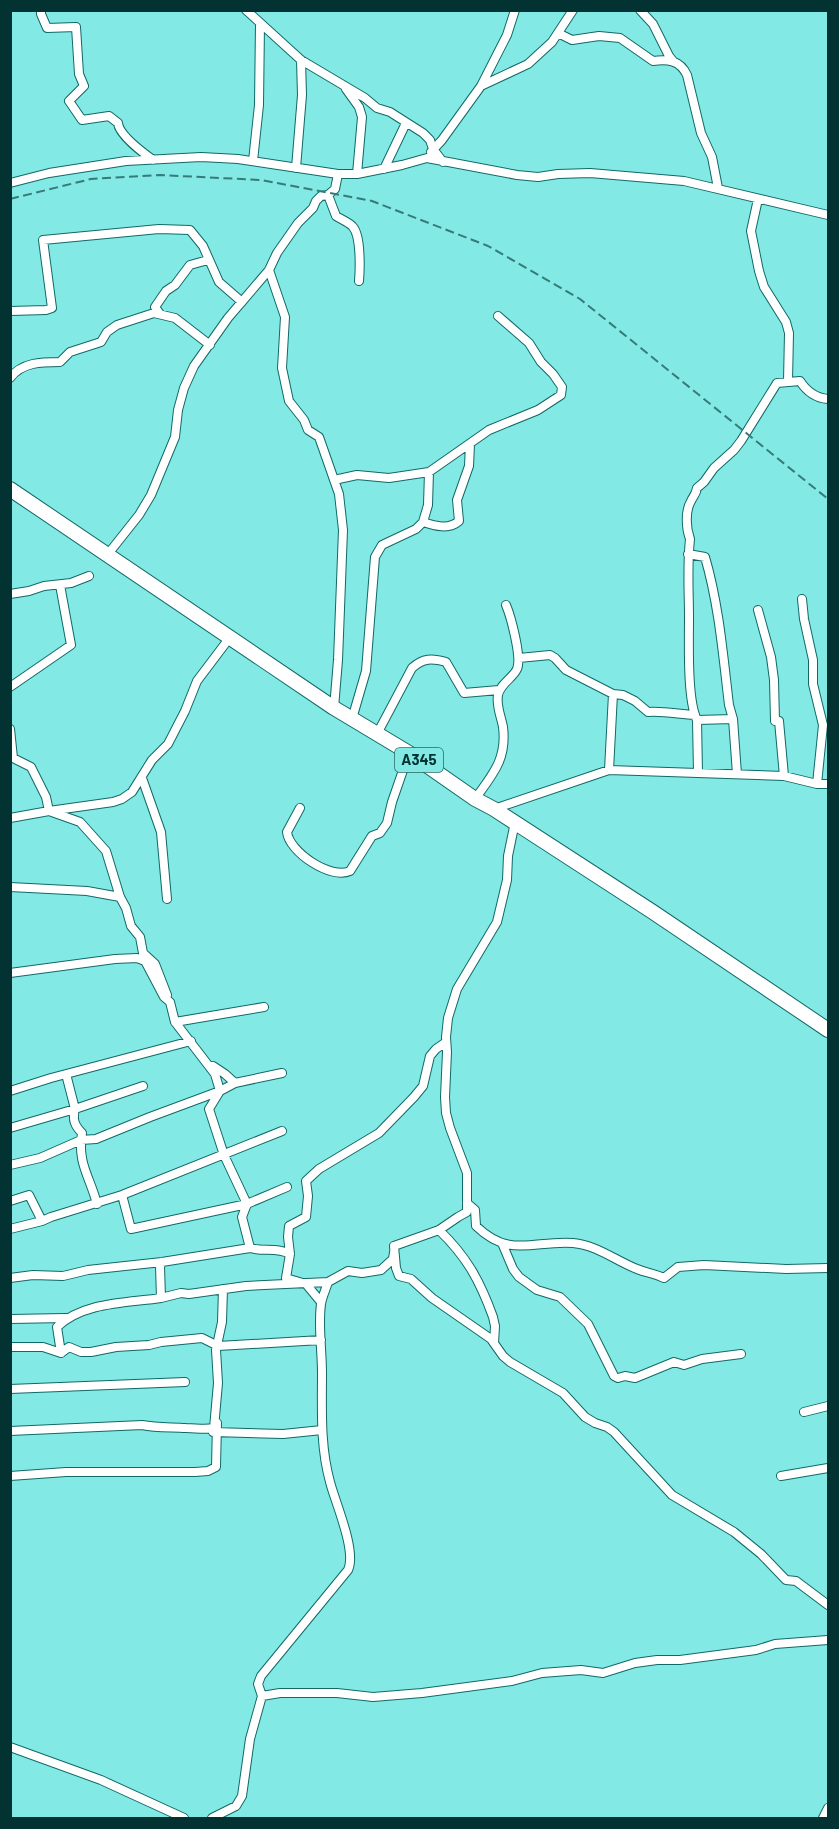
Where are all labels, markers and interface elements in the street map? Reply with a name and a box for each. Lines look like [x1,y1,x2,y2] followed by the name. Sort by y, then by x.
[395,748,443,772] road number: A345

